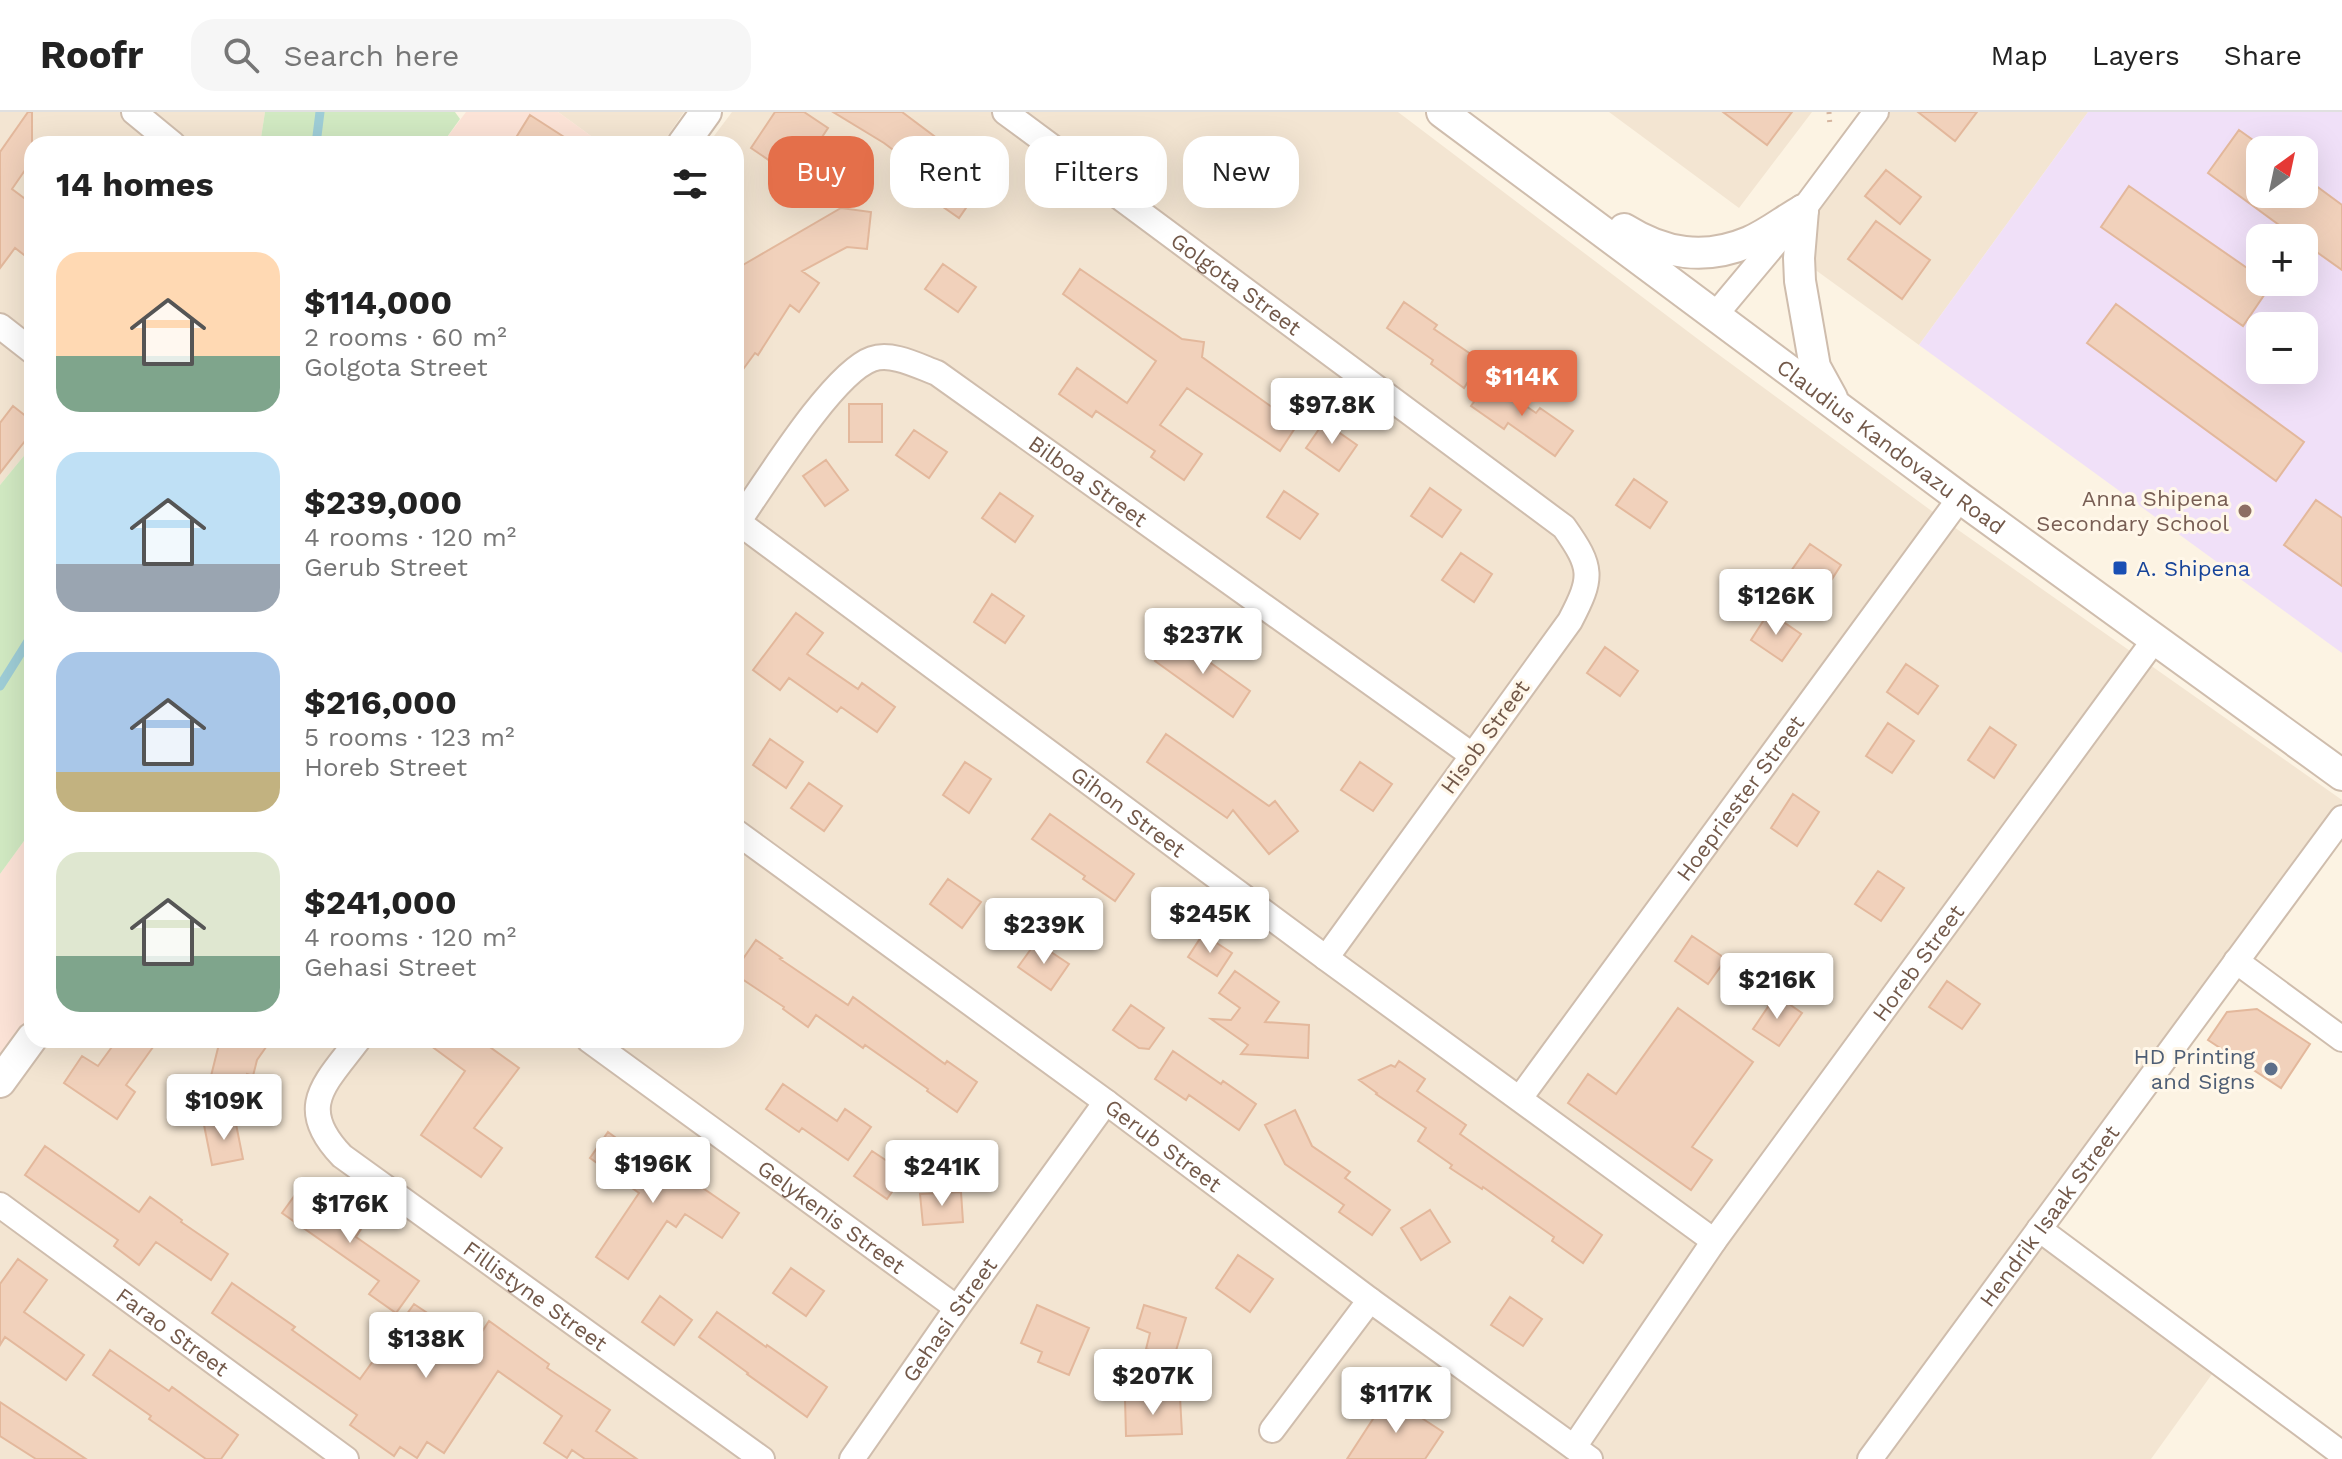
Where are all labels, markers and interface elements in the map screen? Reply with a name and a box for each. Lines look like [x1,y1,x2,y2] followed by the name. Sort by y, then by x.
[191,19,751,91] search box
[40,33,143,77] text: Roofr
[219,33,263,77] icon: search
[283,38,459,73] text: Search here
[1991,39,2048,72] text: Map
[2092,39,2180,72] text: Layers
[2224,39,2302,72] text: Share
[768,136,874,208] chip: Buy
[890,136,1009,208] chip: Rent
[1025,136,1167,208] chip: Filters
[1183,136,1299,208] chip: New
[2246,136,2318,208] north arrow
[2246,136,2318,384] map controls
[668,162,712,206] icon: filters
[56,164,214,204] text: 14 homes
[2246,224,2318,296] button: +
[1166,227,1306,340] street label: Golgota Street
[304,282,452,322] text: $114,000
[120,284,216,380] icon: home
[2246,312,2318,384] button: −
[304,322,507,352] text: 2 rooms · 60 m²
[1466,350,1578,418] pin: $114K
[304,352,488,382] text: Golgota Street
[1772,354,2010,539] street label: Claudius Kandovazu Road
[1485,361,1559,391] text: $114K
[1267,378,1397,446] pin: $97.8K
[1289,389,1375,419] text: $97.8K
[1024,430,1152,532] street label: Bilboa Street
[304,482,462,522] text: $239,000
[120,484,216,580] icon: home
[2036,486,2229,536] place label: Anna Shipena Secondary School
[2236,502,2254,520] marker: Anna Shipena Secondary School
[304,522,516,552] text: 4 rooms · 120 m²
[304,552,468,582] text: Gerub Street
[2136,556,2250,581] place label: A. Shipena
[2111,559,2129,577] marker: A. Shipena
[1720,569,1832,637] pin: $126K
[1737,580,1815,610] text: $126K
[1147,608,1259,676] pin: $237K
[1163,619,1243,649] text: $237K
[1435,675,1535,799] street label: Hisob Street
[304,682,457,722] text: $216,000
[120,684,216,780] icon: home
[1671,710,1809,886] street label: Hoepriester Street
[304,722,515,752] text: 5 rooms · 123 m²
[304,752,467,782] text: Horeb Street
[1066,761,1190,862] street label: Gihon Street
[304,882,457,922] text: $241,000
[120,884,216,980] icon: home
[1154,887,1266,955] pin: $245K
[988,898,1100,966] pin: $239K
[1169,898,1251,928] text: $245K
[1867,900,1969,1026] street label: Horeb Street
[1003,909,1085,939] text: $239K
[304,922,516,952] text: 4 rooms · 120 m²
[304,952,476,982] text: Gehasi Street
[1721,953,1833,1021] pin: $216K
[1738,964,1816,994] text: $216K
[2133,1044,2255,1094] place label: HD Printing and Signs
[2262,1060,2280,1078] marker: HD Printing and Signs
[168,1074,280,1142] pin: $109K
[185,1085,263,1115] text: $109K
[1101,1094,1227,1197] street label: Gerub Street
[1974,1120,2124,1311] street label: Hendrik Isaak Street
[597,1137,709,1205] pin: $196K
[886,1140,998,1208] pin: $241K
[614,1148,692,1178] text: $196K
[903,1151,981,1181] text: $241K
[753,1155,910,1278] street label: Gelykenis Street
[294,1177,406,1245] pin: $176K
[311,1188,389,1218] text: $176K
[459,1235,612,1356] street label: Fillistyne Street
[897,1253,1002,1386] street label: Gehasi Street
[112,1282,233,1381] street label: Farao Street
[370,1312,482,1380] pin: $138K
[387,1323,465,1353] text: $138K
[1097,1349,1209,1417] pin: $207K
[1112,1360,1194,1390] text: $207K
[1340,1367,1452,1435] pin: $117K
[1360,1378,1432,1408] text: $117K

